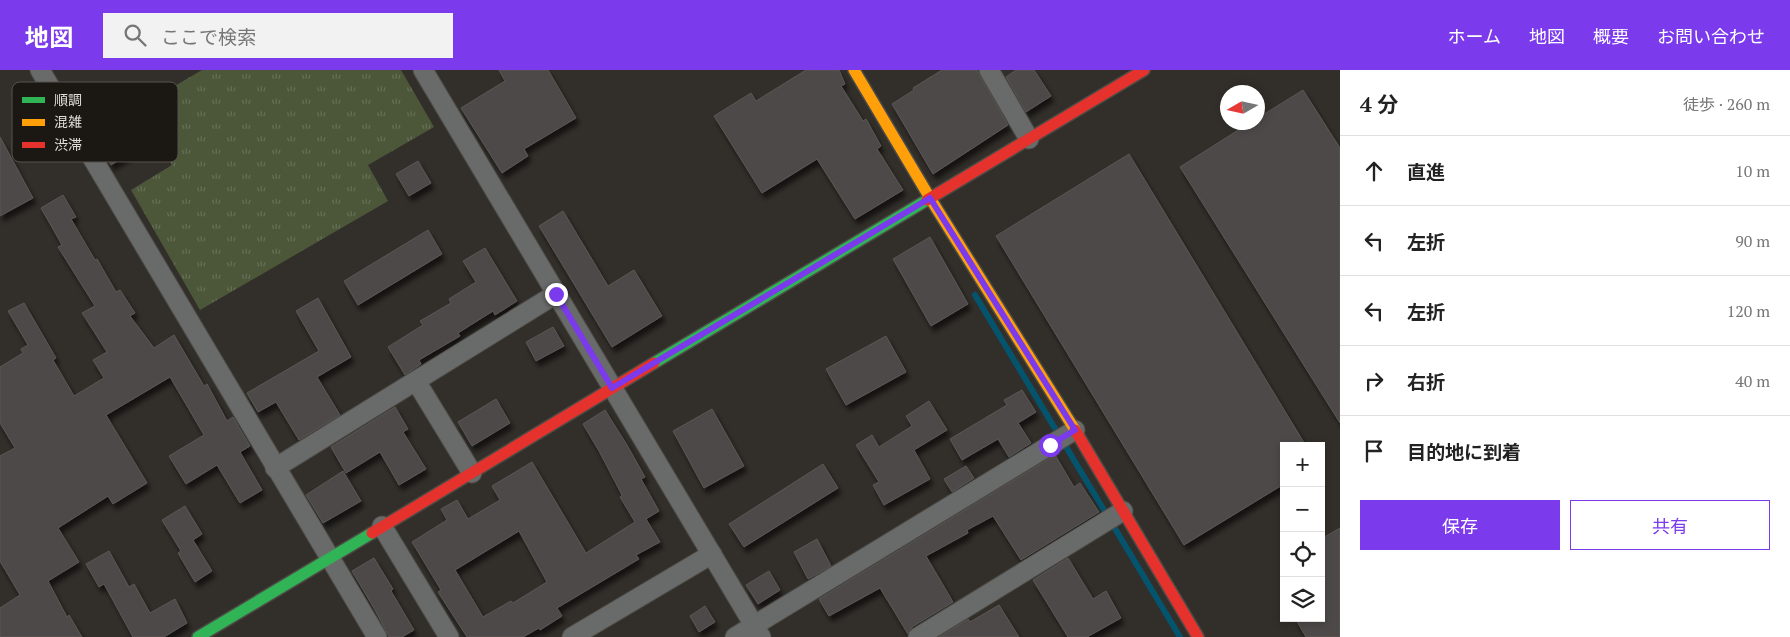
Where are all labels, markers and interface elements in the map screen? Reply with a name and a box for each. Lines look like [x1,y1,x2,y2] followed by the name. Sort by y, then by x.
[103,13,453,58] search box
[25,21,73,53] text: 地図
[121,21,149,49] icon: search
[161,24,256,49] text: ここで検索
[1448,24,1501,48] text: ホーム
[1529,24,1565,48] text: 地図
[1593,24,1629,48] text: 概要
[1657,24,1765,48] text: お問い合わせ
[12,82,178,162] legend
[1220,85,1265,130] north arrow
[54,90,82,109] text: 順調
[1360,90,1399,118] text: 4 分
[1683,93,1770,115] text: 徒歩 · 260 m
[54,112,82,131] text: 混雑
[54,135,82,154] text: 渋滞
[1360,157,1388,185] icon: ahead
[1407,159,1445,184] text: 直進
[1735,160,1770,182] text: 10 m
[1360,227,1388,255] icon: left
[1407,229,1445,254] text: 左折
[1735,230,1770,252] text: 90 m
[545,283,568,306] route end
[1360,297,1388,325] icon: left
[1407,299,1445,324] text: 左折
[1727,300,1770,322] text: 120 m
[1360,367,1388,395] icon: right
[1407,369,1445,394] text: 右折
[1735,370,1770,392] text: 40 m
[1039,434,1062,457] route start
[1360,437,1388,465] icon: arrive
[1407,439,1521,464] text: 目的地に到着
[1280,442,1325,622] map controls
[1280,442,1325,487] button: +
[1280,487,1325,532] button: −
[1360,500,1560,550] button: 保存
[1570,500,1770,550] button: 共有
[1280,532,1325,577] button: locate
[1280,577,1325,622] button: layers

